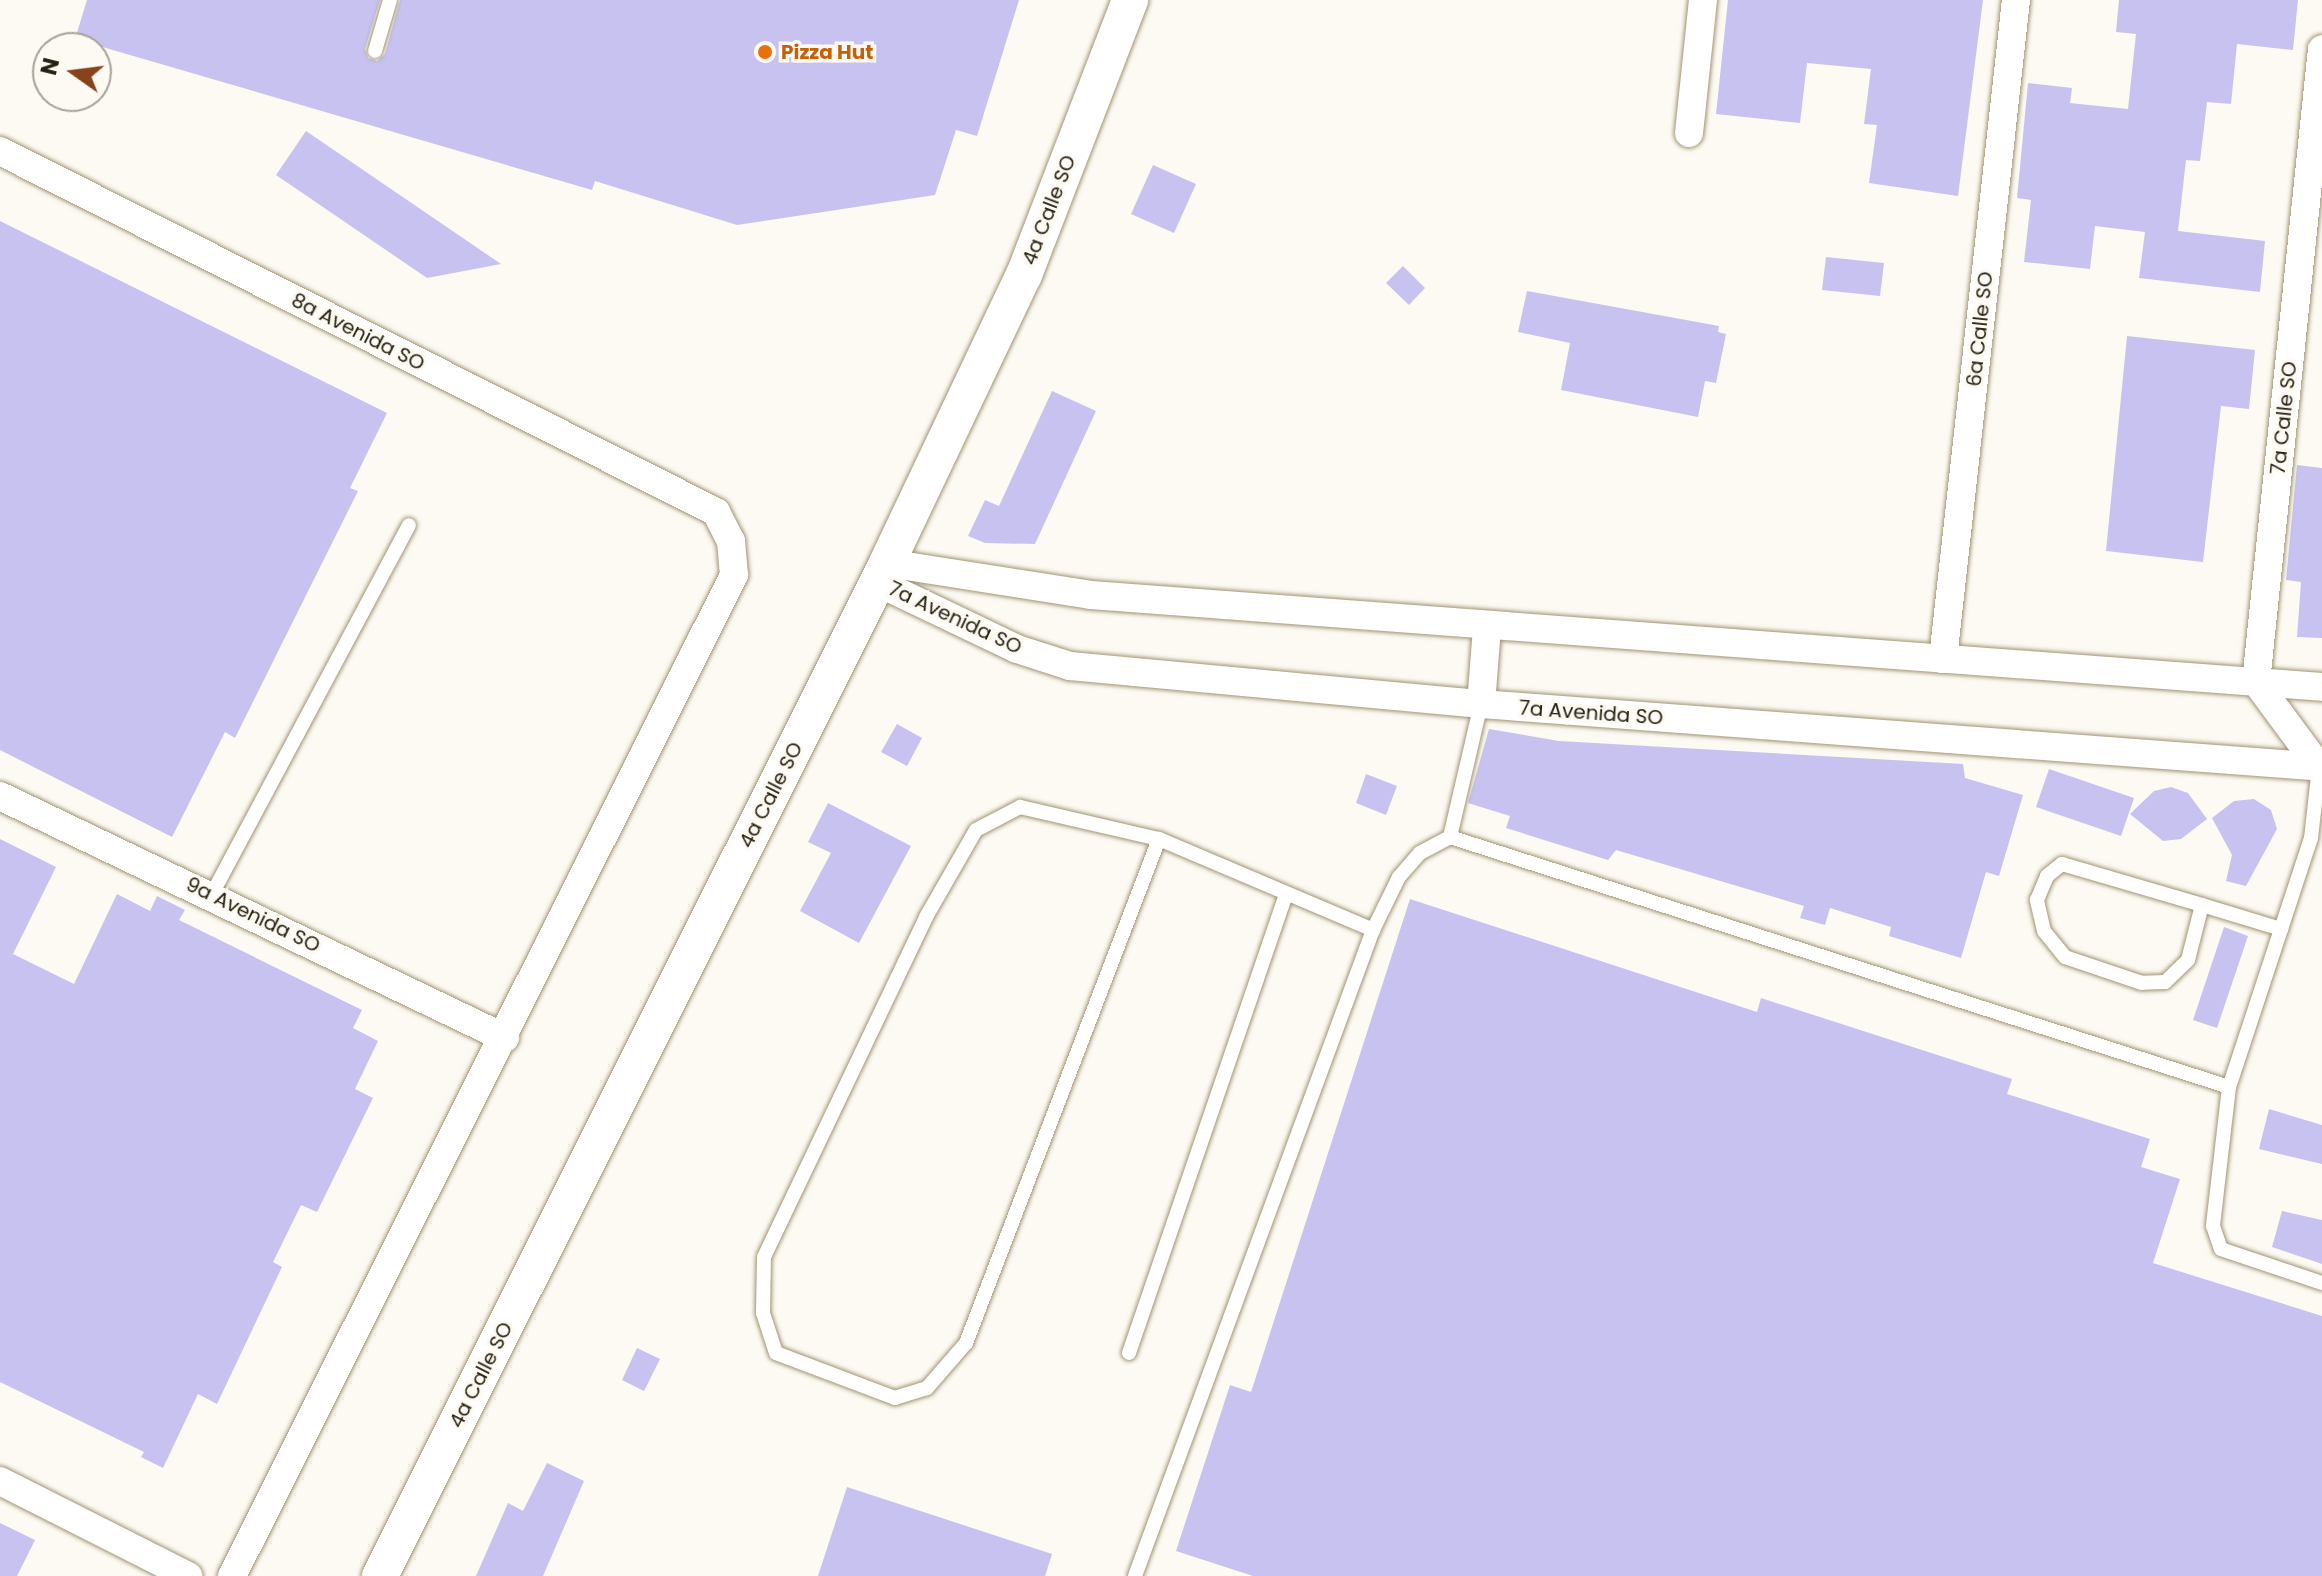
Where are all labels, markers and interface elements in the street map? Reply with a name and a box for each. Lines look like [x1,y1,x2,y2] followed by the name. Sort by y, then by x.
[32,32,112,112] north arrow
[781,40,873,64] place label: Pizza Hut
[756,43,774,61] marker: Pizza Hut
[33,55,67,78] text: N
[1017,152,1081,268] street label: 4a Calle SO
[1962,270,1998,388] street label: 6a Calle SO
[287,288,429,376] street label: 8a Avenida SO
[2266,360,2302,476] street label: 7a Calle SO
[884,577,1026,659] street label: 7a Avenida SO
[1518,696,1664,730] street label: 7a Avenida SO
[734,738,808,852] street label: 4a Calle SO
[182,872,324,958] street label: 9a Avenida SO
[444,1318,518,1432] street label: 4a Calle SO

